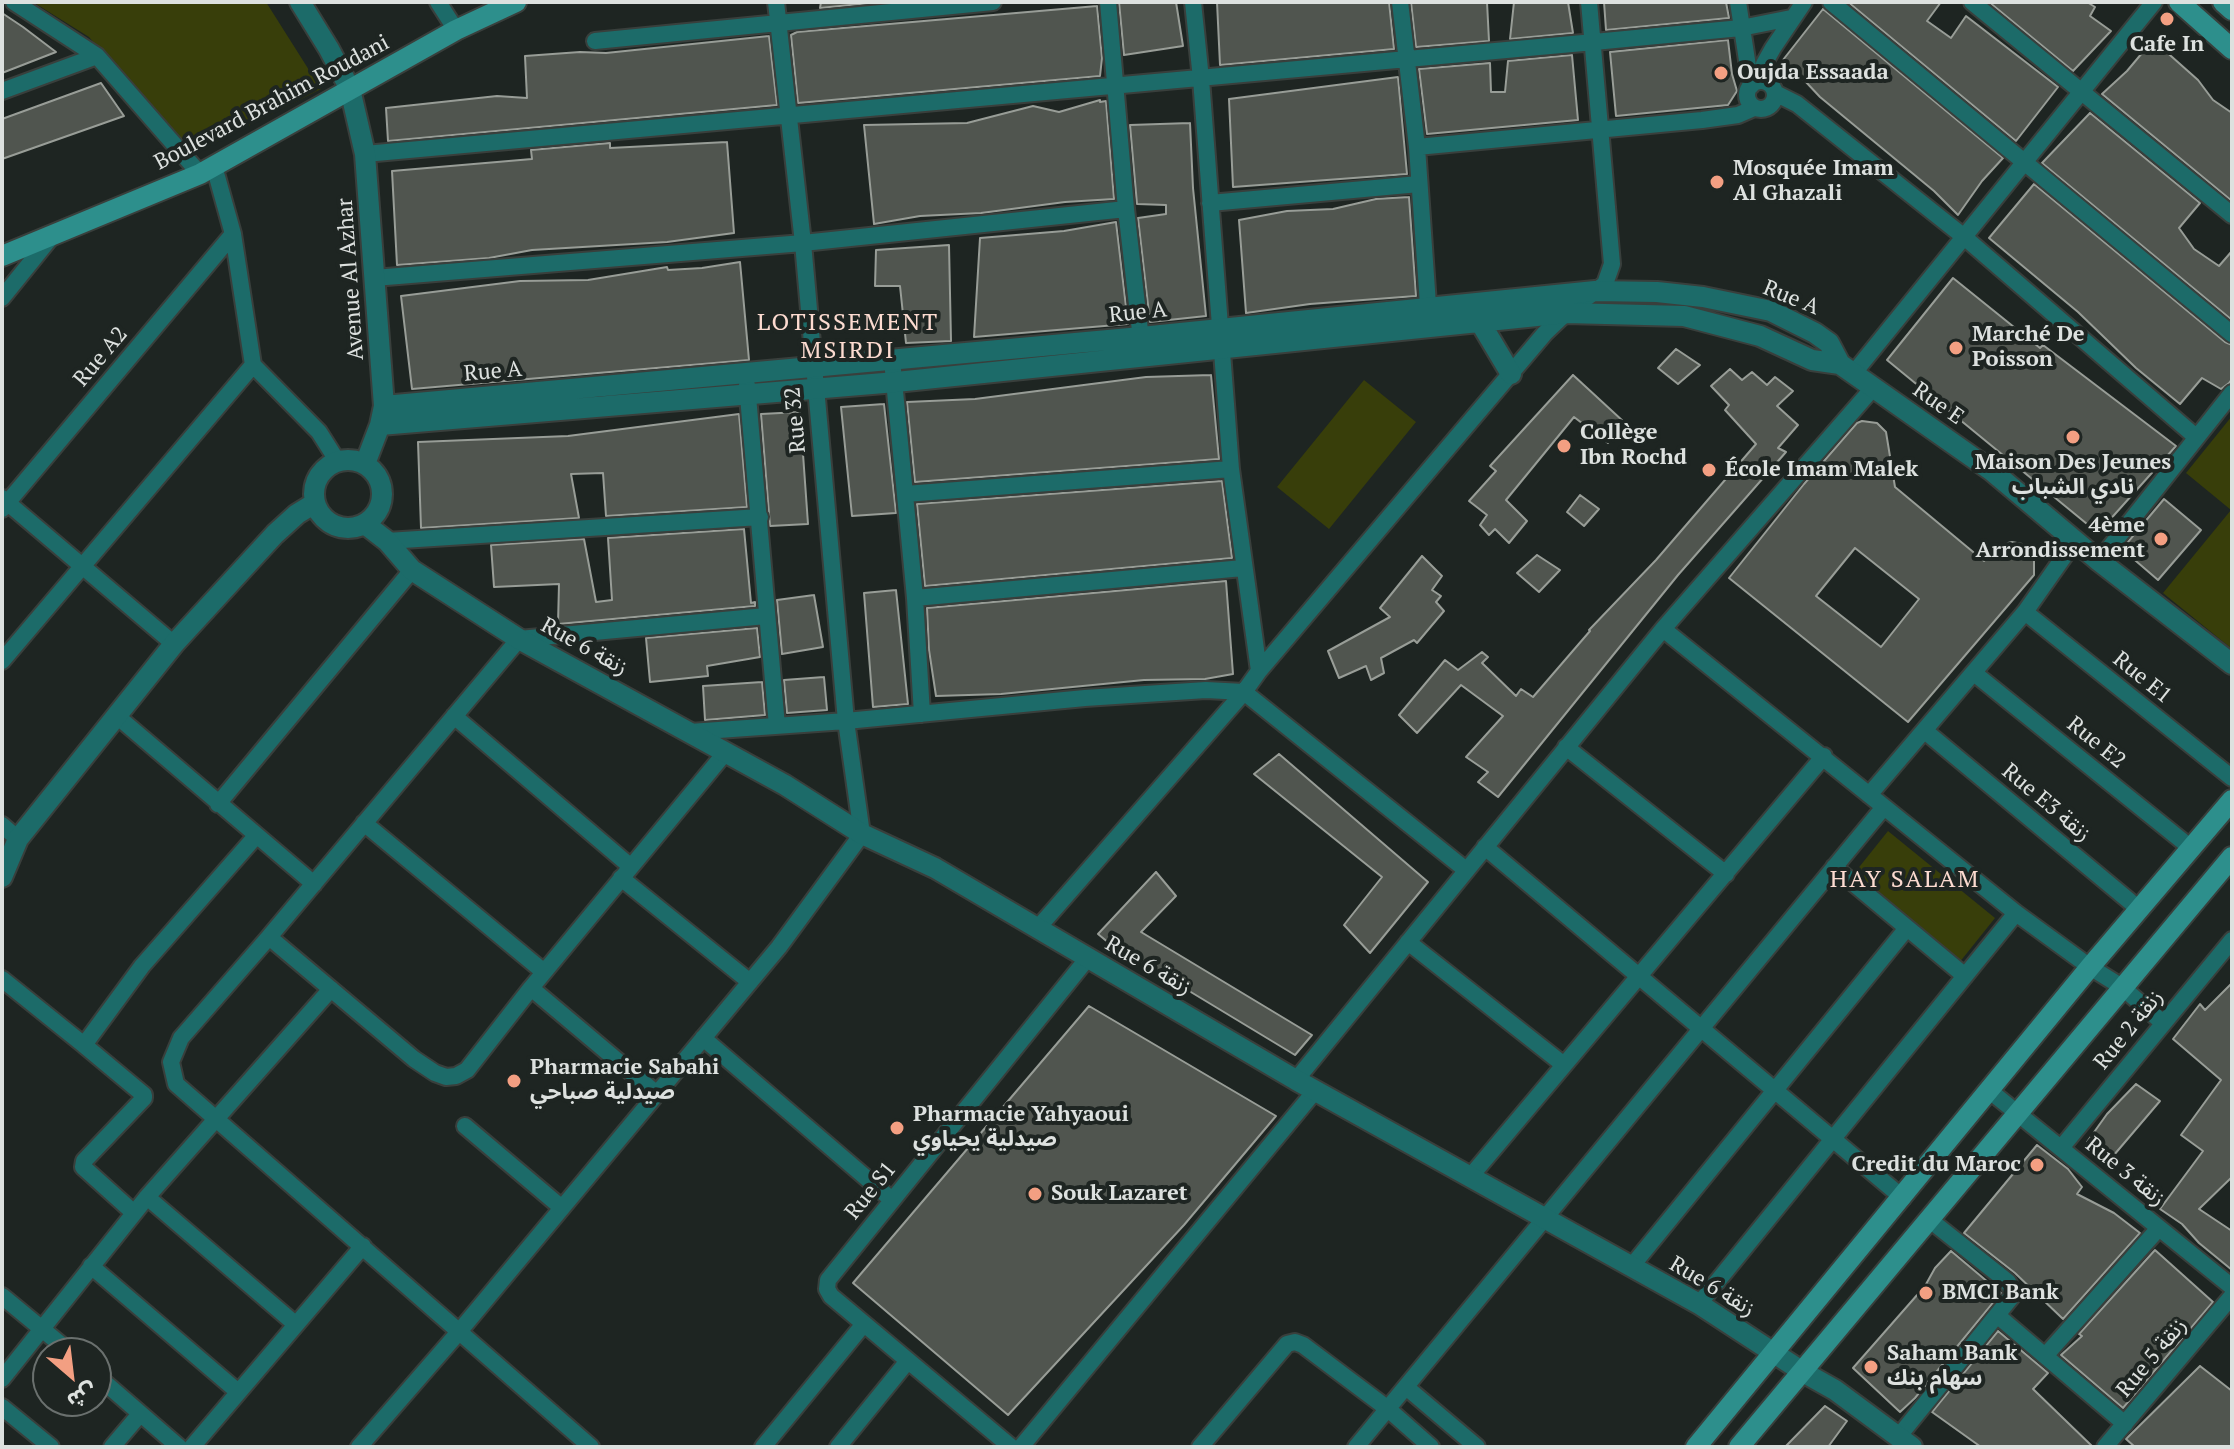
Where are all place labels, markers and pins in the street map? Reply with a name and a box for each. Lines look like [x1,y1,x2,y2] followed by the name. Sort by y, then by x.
[2158,10,2176,28] marker: Cafe In
[2130,32,2204,58] place label: Cafe In
[1737,60,1889,86] place label: Oujda Essaada
[1712,64,1730,82] marker: Oujda Essaada
[1733,156,1894,208] place label: Mosquée Imam Al Ghazali
[1708,173,1726,191] marker: Mosquée Imam Al Ghazali
[1972,322,2085,374] place label: Marché De Poisson
[1947,339,1965,357] marker: Marché De Poisson
[1580,420,1687,472] place label: Collège Ibn Rochd
[2064,428,2082,446] marker: Maison Des Jeunes نادي الشباب
[1555,437,1573,455] marker: Collège Ibn Rochd
[1975,450,2171,502] place label: Maison Des Jeunes نادي الشباب
[1725,457,1918,483] place label: École Imam Malek
[1700,461,1718,479] marker: École Imam Malek
[1975,513,2145,564] place label: 4ème Arrondissement
[2152,530,2170,548] marker: 4ème Arrondissement
[530,1055,719,1106] place label: Pharmacie Sabahi صيدلية صباحي
[505,1072,523,1090] marker: Pharmacie Sabahi صيدلية صباحي
[913,1102,1129,1154] place label: Pharmacie Yahyaoui صيدلية يحياوي
[888,1119,906,1137] marker: Pharmacie Yahyaoui صيدلية يحياوي
[1851,1152,2021,1178] place label: Credit du Maroc
[2028,1156,2046,1174] marker: Credit du Maroc
[1051,1181,1188,1207] place label: Souk Lazaret
[1026,1185,1044,1203] marker: Souk Lazaret
[1942,1280,2059,1306] place label: BMCI Bank
[1917,1284,1935,1302] marker: BMCI Bank
[1887,1341,2018,1392] place label: Saham Bank سهام بنك
[1862,1358,1880,1376] marker: Saham Bank سهام بنك

